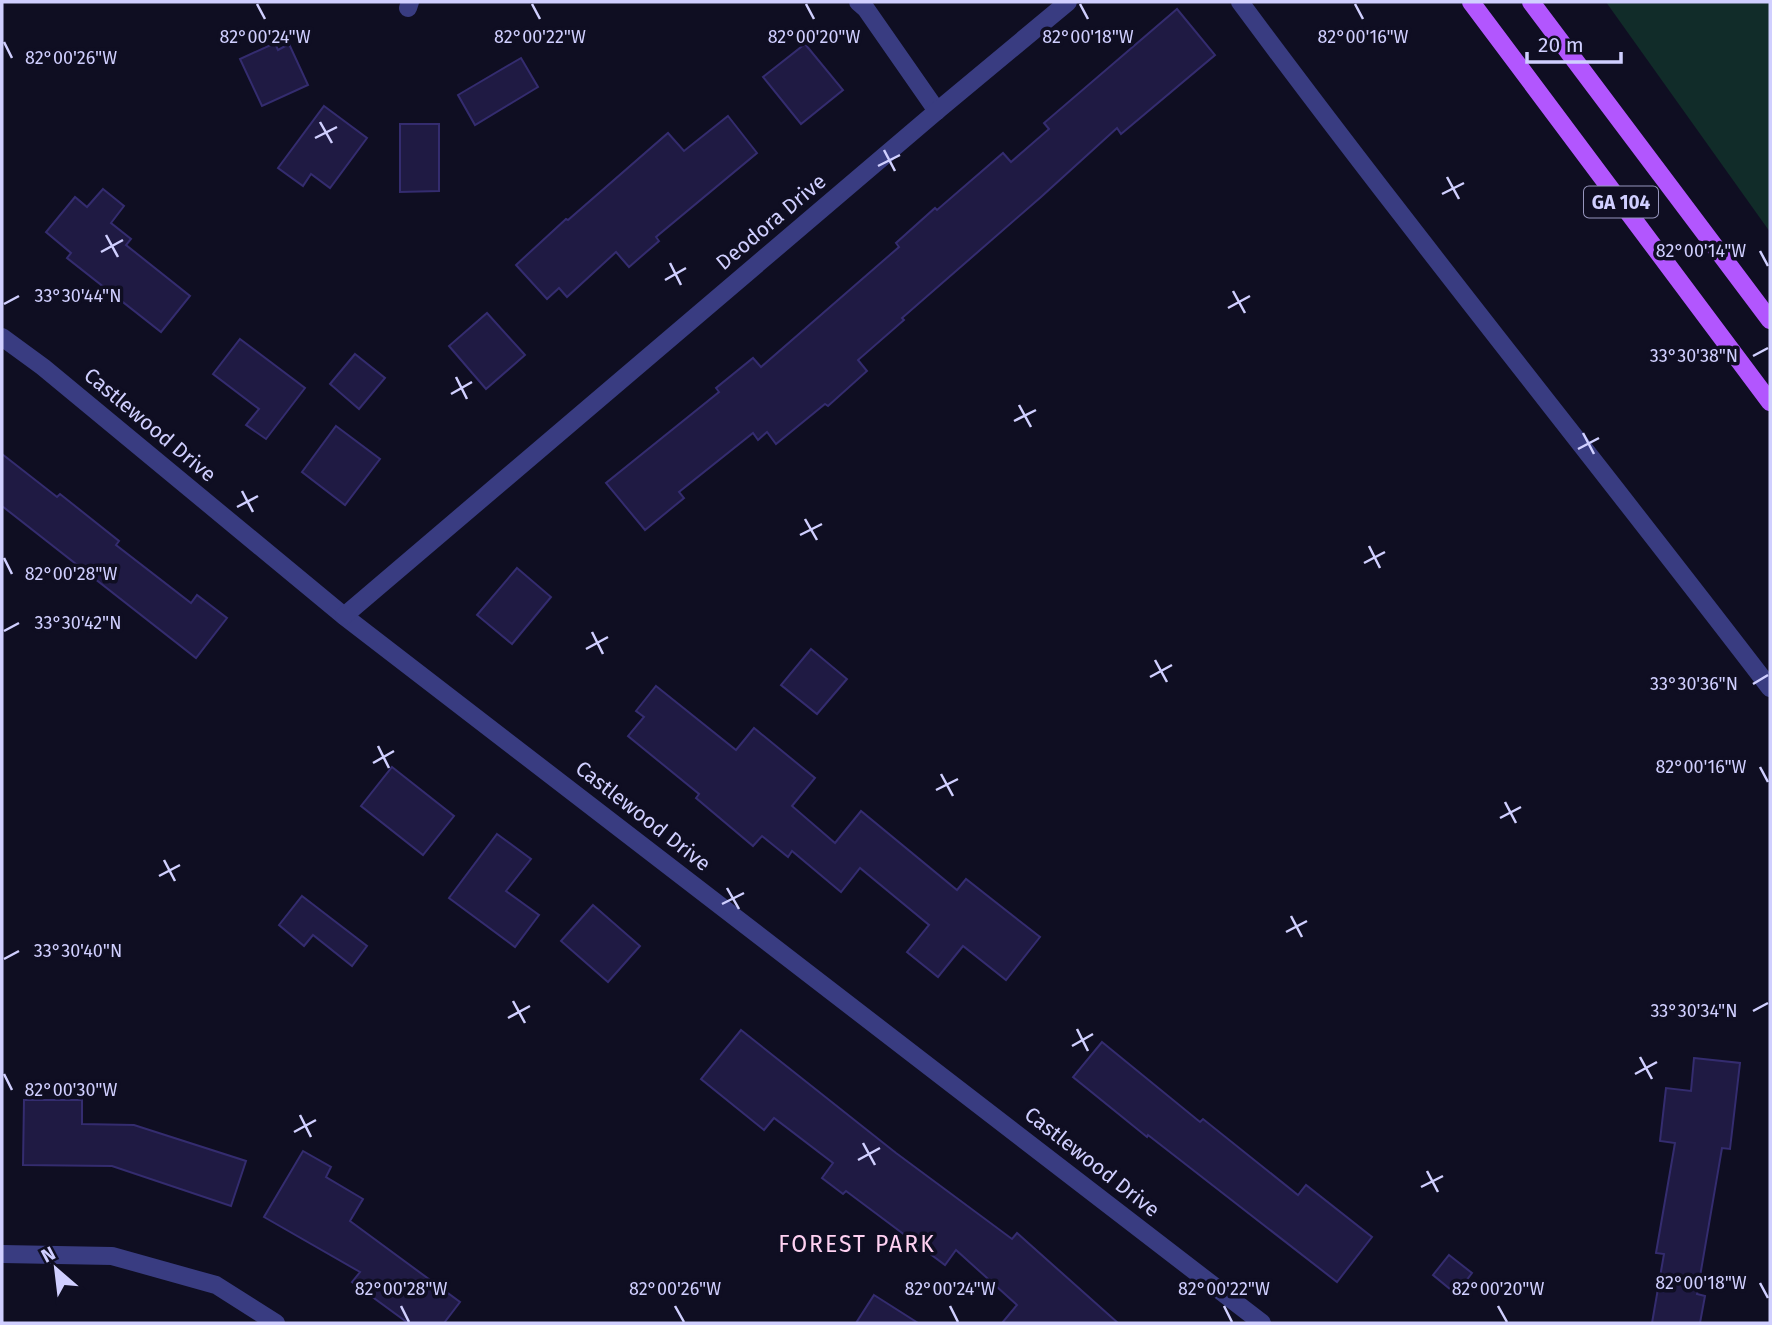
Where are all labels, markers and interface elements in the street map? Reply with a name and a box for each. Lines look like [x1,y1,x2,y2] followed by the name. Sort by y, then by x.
[1527,21,1622,65] scale bar
[219,26,311,48] text: 82°00'24"W
[494,26,586,48] text: 82°00'22"W
[768,26,860,48] text: 82°00'20"W
[1042,26,1134,48] text: 82°00'18"W
[1318,26,1409,48] text: 82°00'16"W
[1538,32,1584,58] text: 20 m
[25,47,117,69] text: 82°00'26"W
[711,168,831,276] street label: Deodora Drive
[1584,186,1658,218] road number: GA 104
[1656,240,1746,262] text: 82°00'14"W
[34,285,122,307] text: 33°30'44"N
[1650,345,1738,367] text: 33°30'38"N
[79,362,221,488] street label: Castlewood Drive
[25,563,117,585] text: 82°00'28"W
[34,612,122,634] text: 33°30'42"N
[1650,673,1738,695] text: 33°30'36"N
[570,755,716,877] street label: Castlewood Drive
[1656,756,1747,778] text: 82°00'16"W
[34,940,122,962] text: 33°30'40"N
[1650,1000,1738,1022] text: 33°30'34"N
[25,1079,118,1101] text: 82°00'30"W
[1019,1101,1165,1223] street label: Castlewood Drive
[778,1230,936,1258] district label: FOREST PARK
[21,1234,91,1304] north arrow
[37,1241,59,1268] text: N
[1655,1272,1747,1294] text: 82°00'18"W
[355,1278,447,1300] text: 82°00'28"W
[629,1278,721,1300] text: 82°00'26"W
[904,1278,996,1300] text: 82°00'24"W
[1178,1278,1270,1300] text: 82°00'22"W
[1452,1278,1544,1300] text: 82°00'20"W

